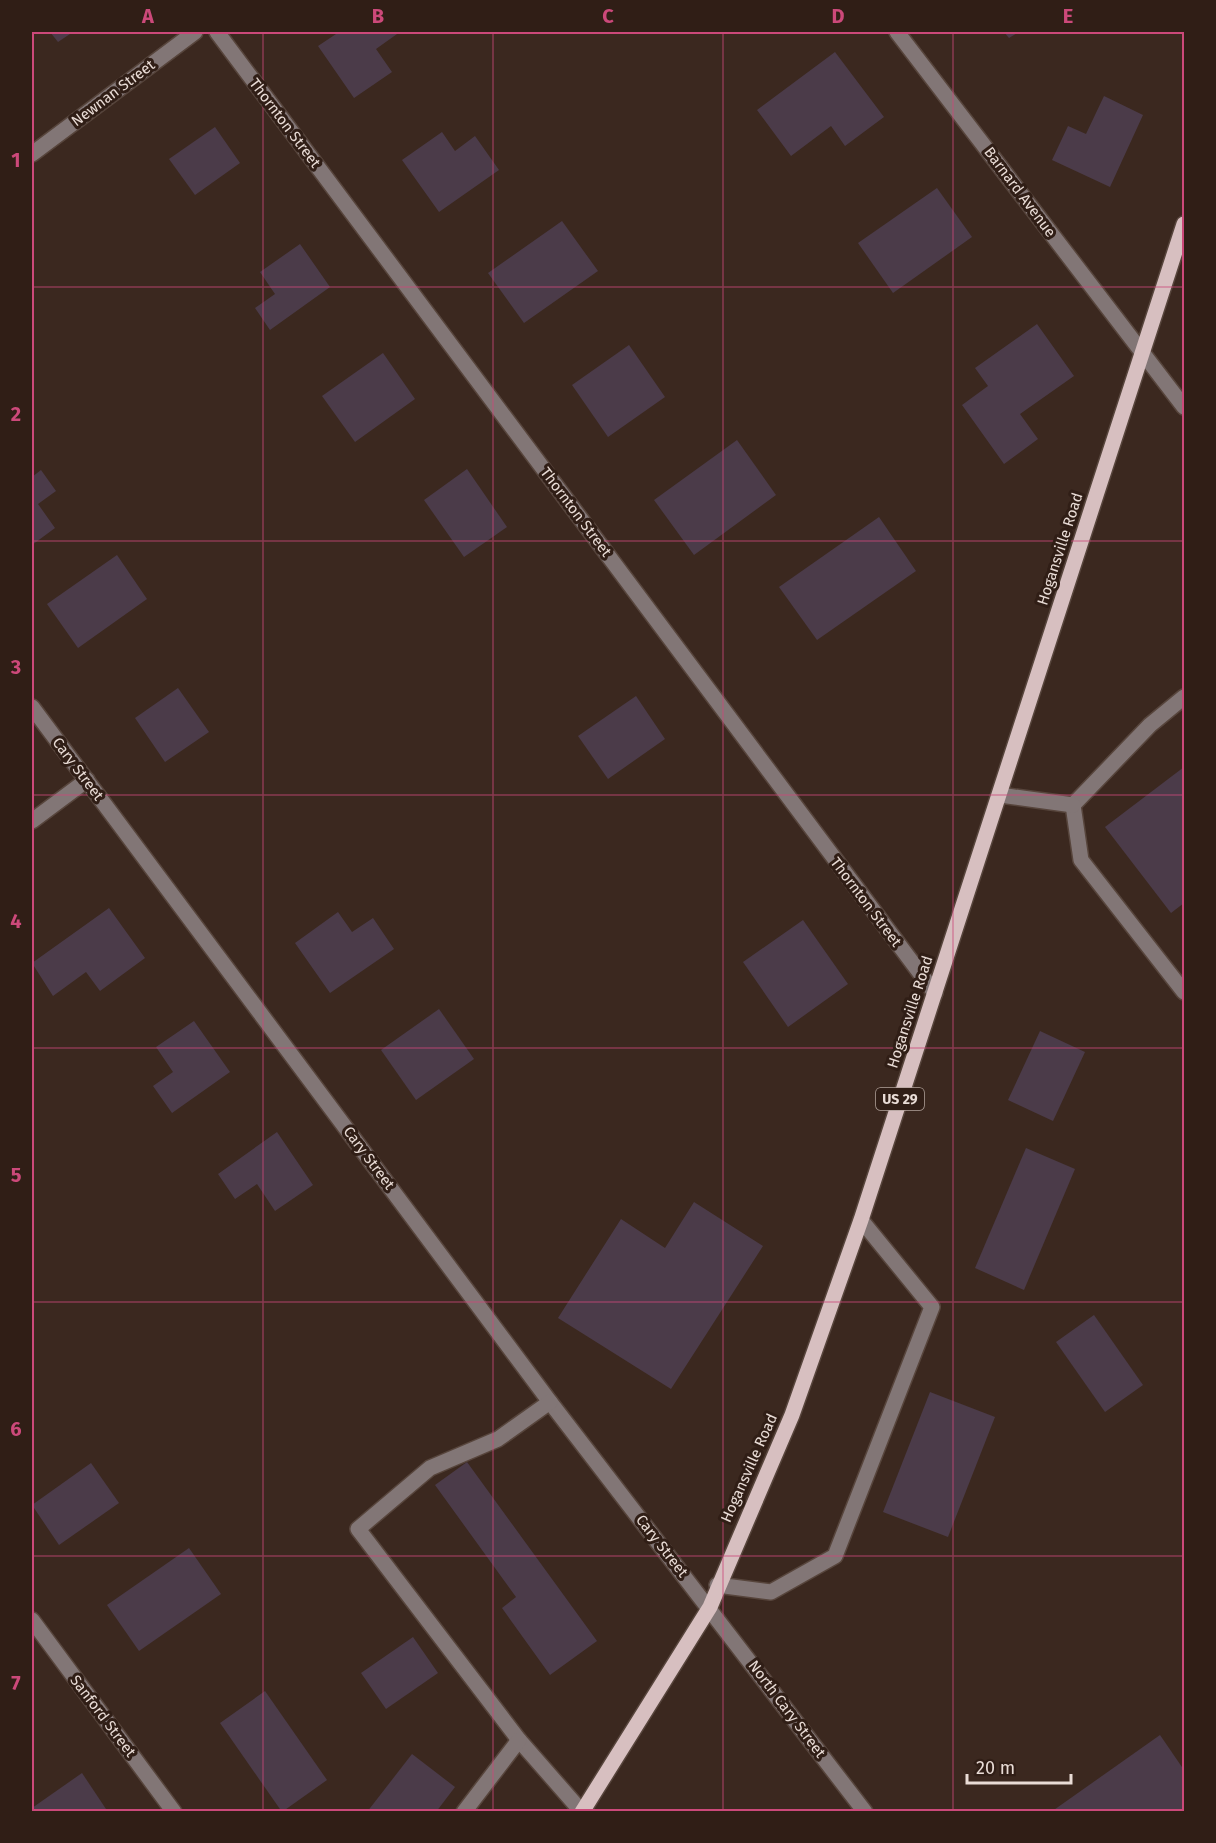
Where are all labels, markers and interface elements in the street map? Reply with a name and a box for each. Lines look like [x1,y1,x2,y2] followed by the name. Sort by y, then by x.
[141,4,155,28] text: A
[372,4,384,28] text: B
[602,4,614,28] text: C
[831,4,845,28] text: D
[1063,4,1073,28] text: E
[68,55,159,130] street label: Newnan Street
[246,75,325,172] street label: Thornton Street
[980,143,1060,241] street label: Barnard Avenue
[11,148,21,172] text: 1
[11,402,21,426] text: 2
[537,464,616,561] street label: Thornton Street
[1033,490,1087,608] street label: Hogansville Road
[10,655,21,679] text: 3
[48,734,108,805] street label: Cary Street
[827,854,906,951] street label: Thornton Street
[10,909,22,933] text: 4
[883,953,937,1071] street label: Hogansville Road
[876,1088,924,1110] road number: US 29
[339,1123,399,1194] street label: Cary Street
[11,1163,22,1187] text: 5
[717,1411,781,1525] street label: Hogansville Road
[10,1417,22,1441] text: 6
[632,1511,692,1581] street label: Cary Street
[745,1657,830,1762] street label: North Cary Street
[11,1671,21,1695] text: 7
[66,1672,140,1761] street label: Sanford Street
[967,1747,1070,1785] scale bar
[976,1757,1015,1779] text: 20 m

